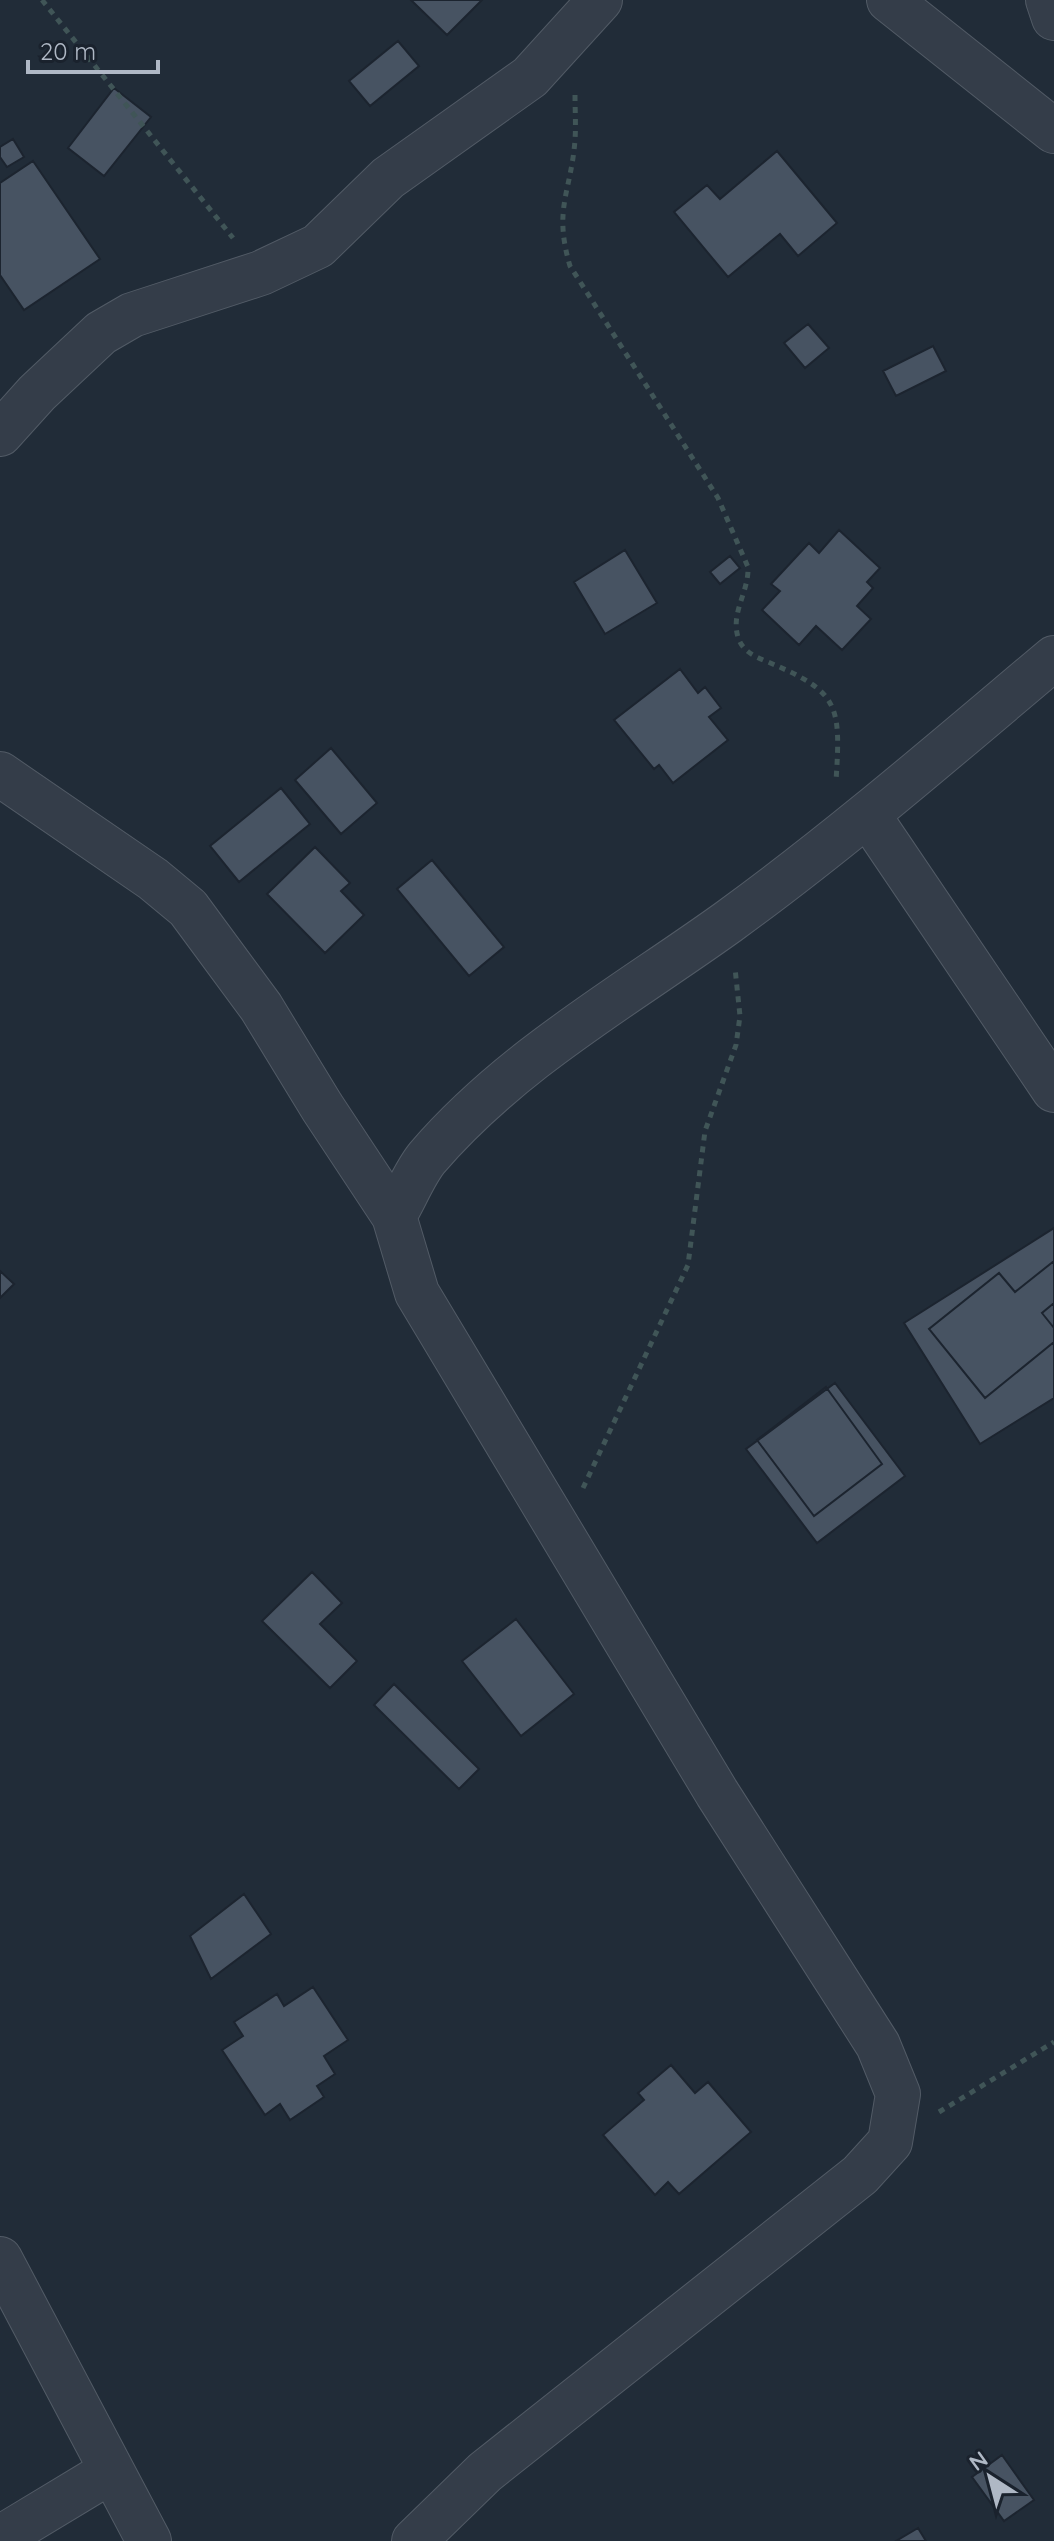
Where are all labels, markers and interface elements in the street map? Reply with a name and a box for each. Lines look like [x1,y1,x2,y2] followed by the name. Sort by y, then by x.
[28,24,158,74] scale bar
[40,36,96,66] text: 20 m
[950,2437,1030,2517] north arrow
[963,2445,993,2477] text: N

